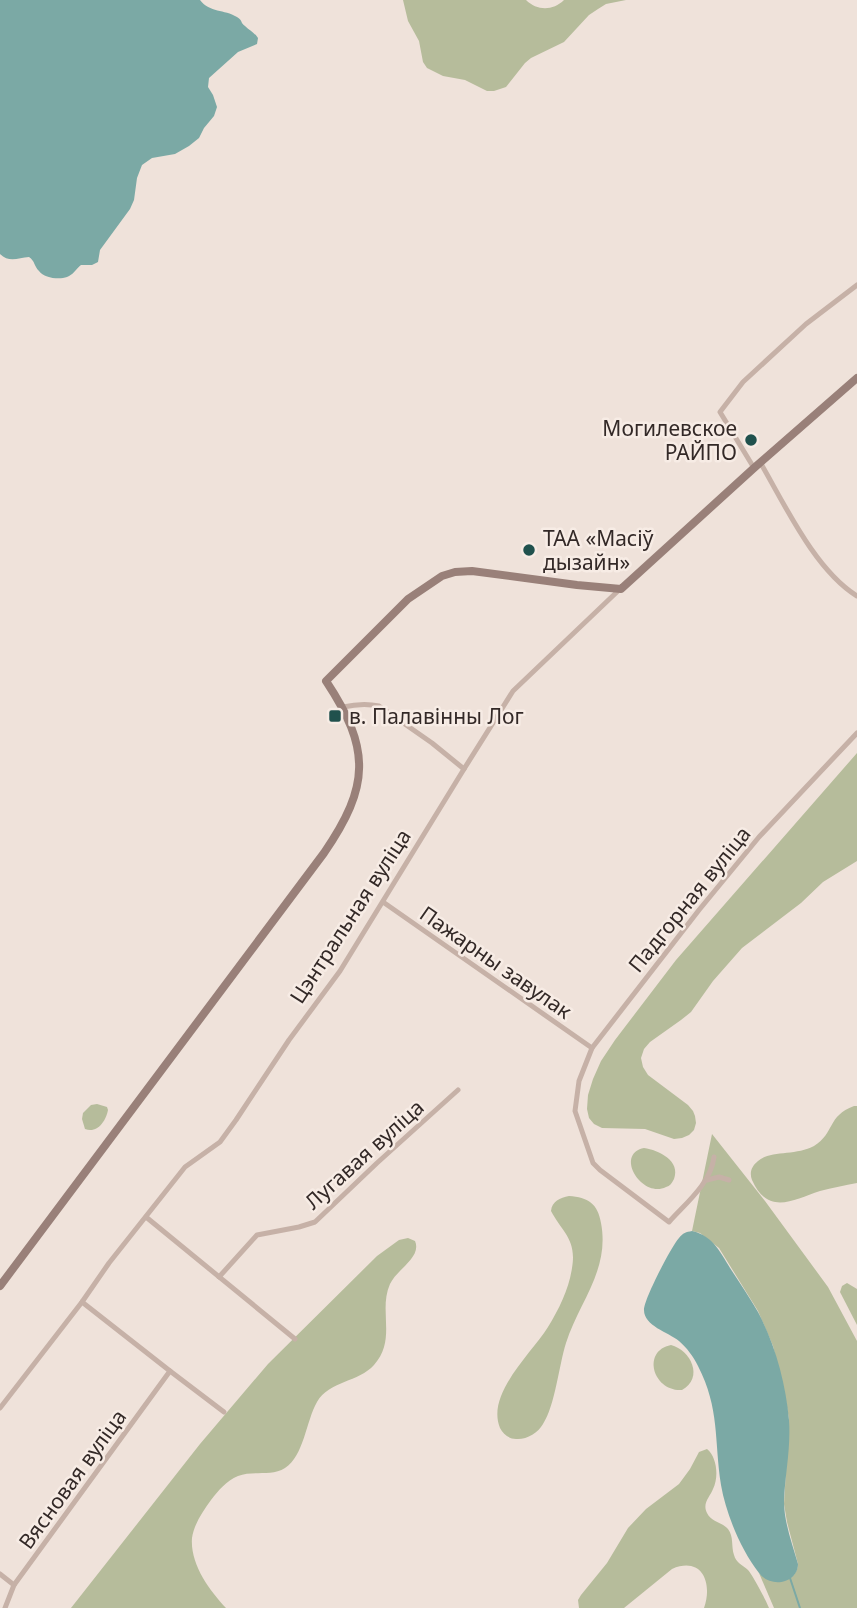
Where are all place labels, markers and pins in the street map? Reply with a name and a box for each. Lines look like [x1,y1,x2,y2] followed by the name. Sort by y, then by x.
[602,414,737,466] place label: Могилевское РАЙПО
[743,432,759,448] marker: Могилевское РАЙПО
[543,524,654,576] place label: ТАА «Масіў дызайн»
[521,542,537,558] marker: ТАА «Масіў дызайн»
[349,702,524,730] place label: в. Палавінны Лог
[327,708,343,724] marker: в. Палавінны Лог

